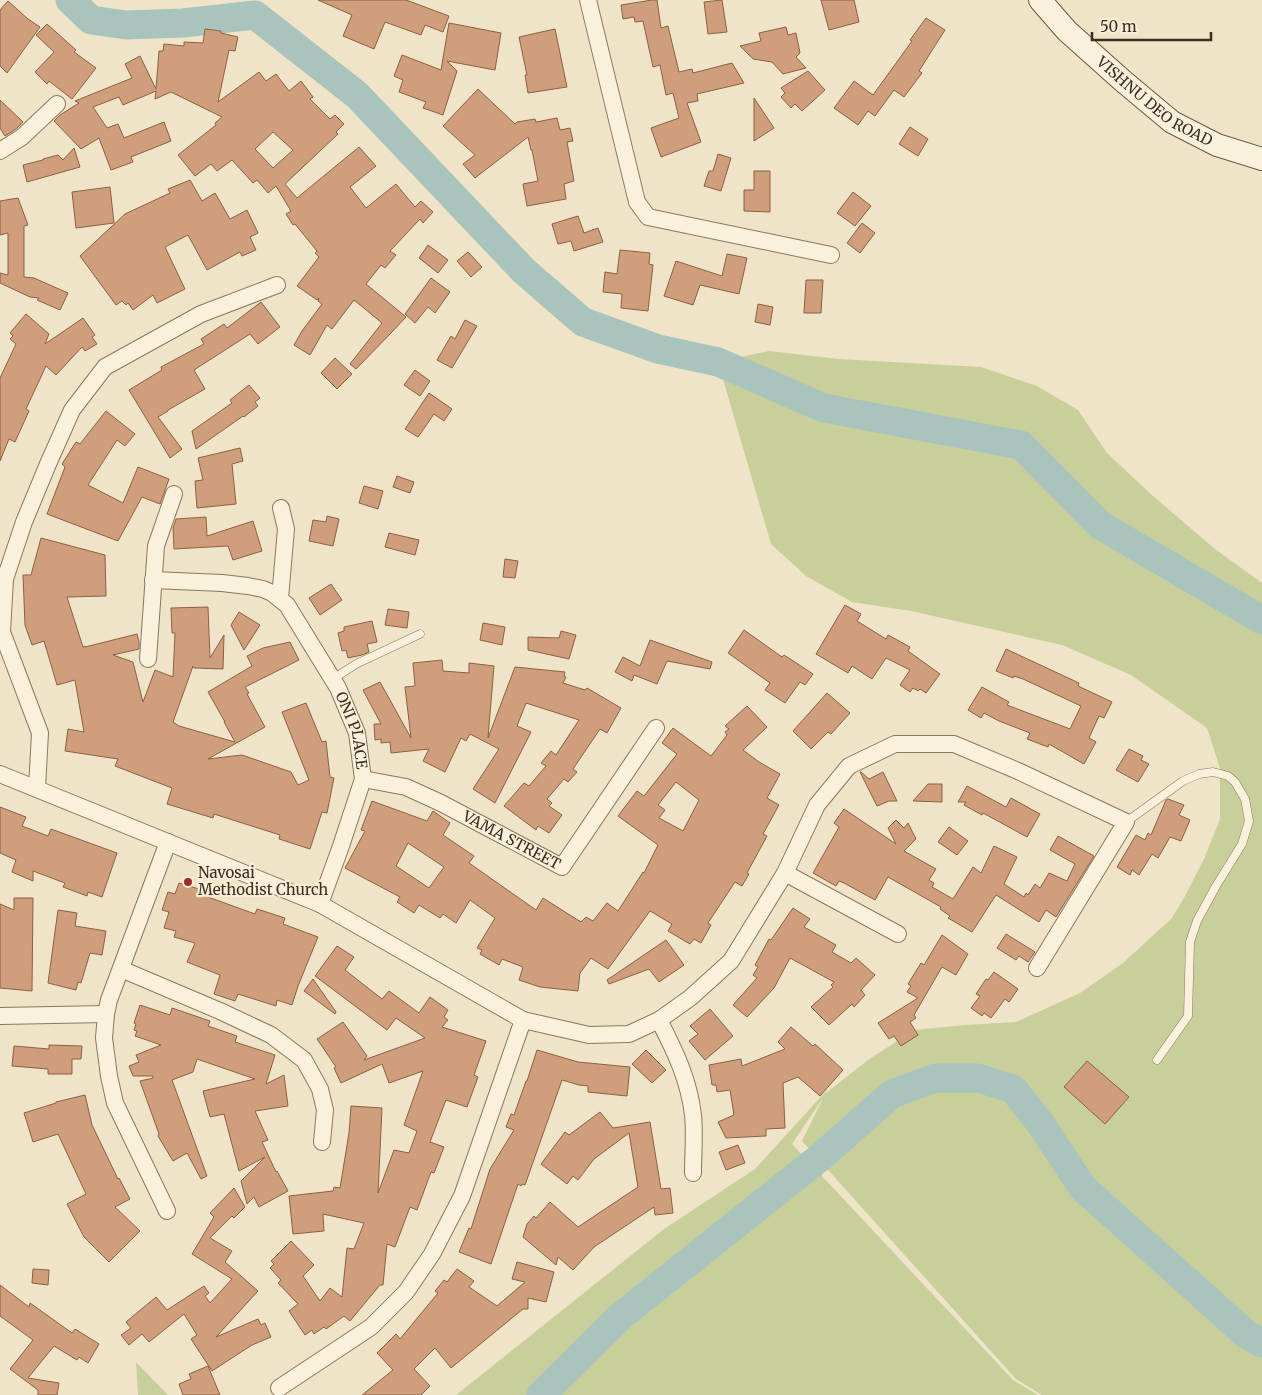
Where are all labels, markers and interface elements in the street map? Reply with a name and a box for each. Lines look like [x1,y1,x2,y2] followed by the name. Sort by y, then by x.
[1092,10,1211,42] scale bar
[1100,17,1137,36] text: 50 m
[1092,51,1216,150] street label: VISHNU DEO ROAD
[332,689,372,771] street label: ONI PLACE
[459,806,564,874] street label: VAMA STREET
[198,863,328,899] place label: Navosai Methodist Church
[182,876,194,888] marker: Navosai Methodist Church

